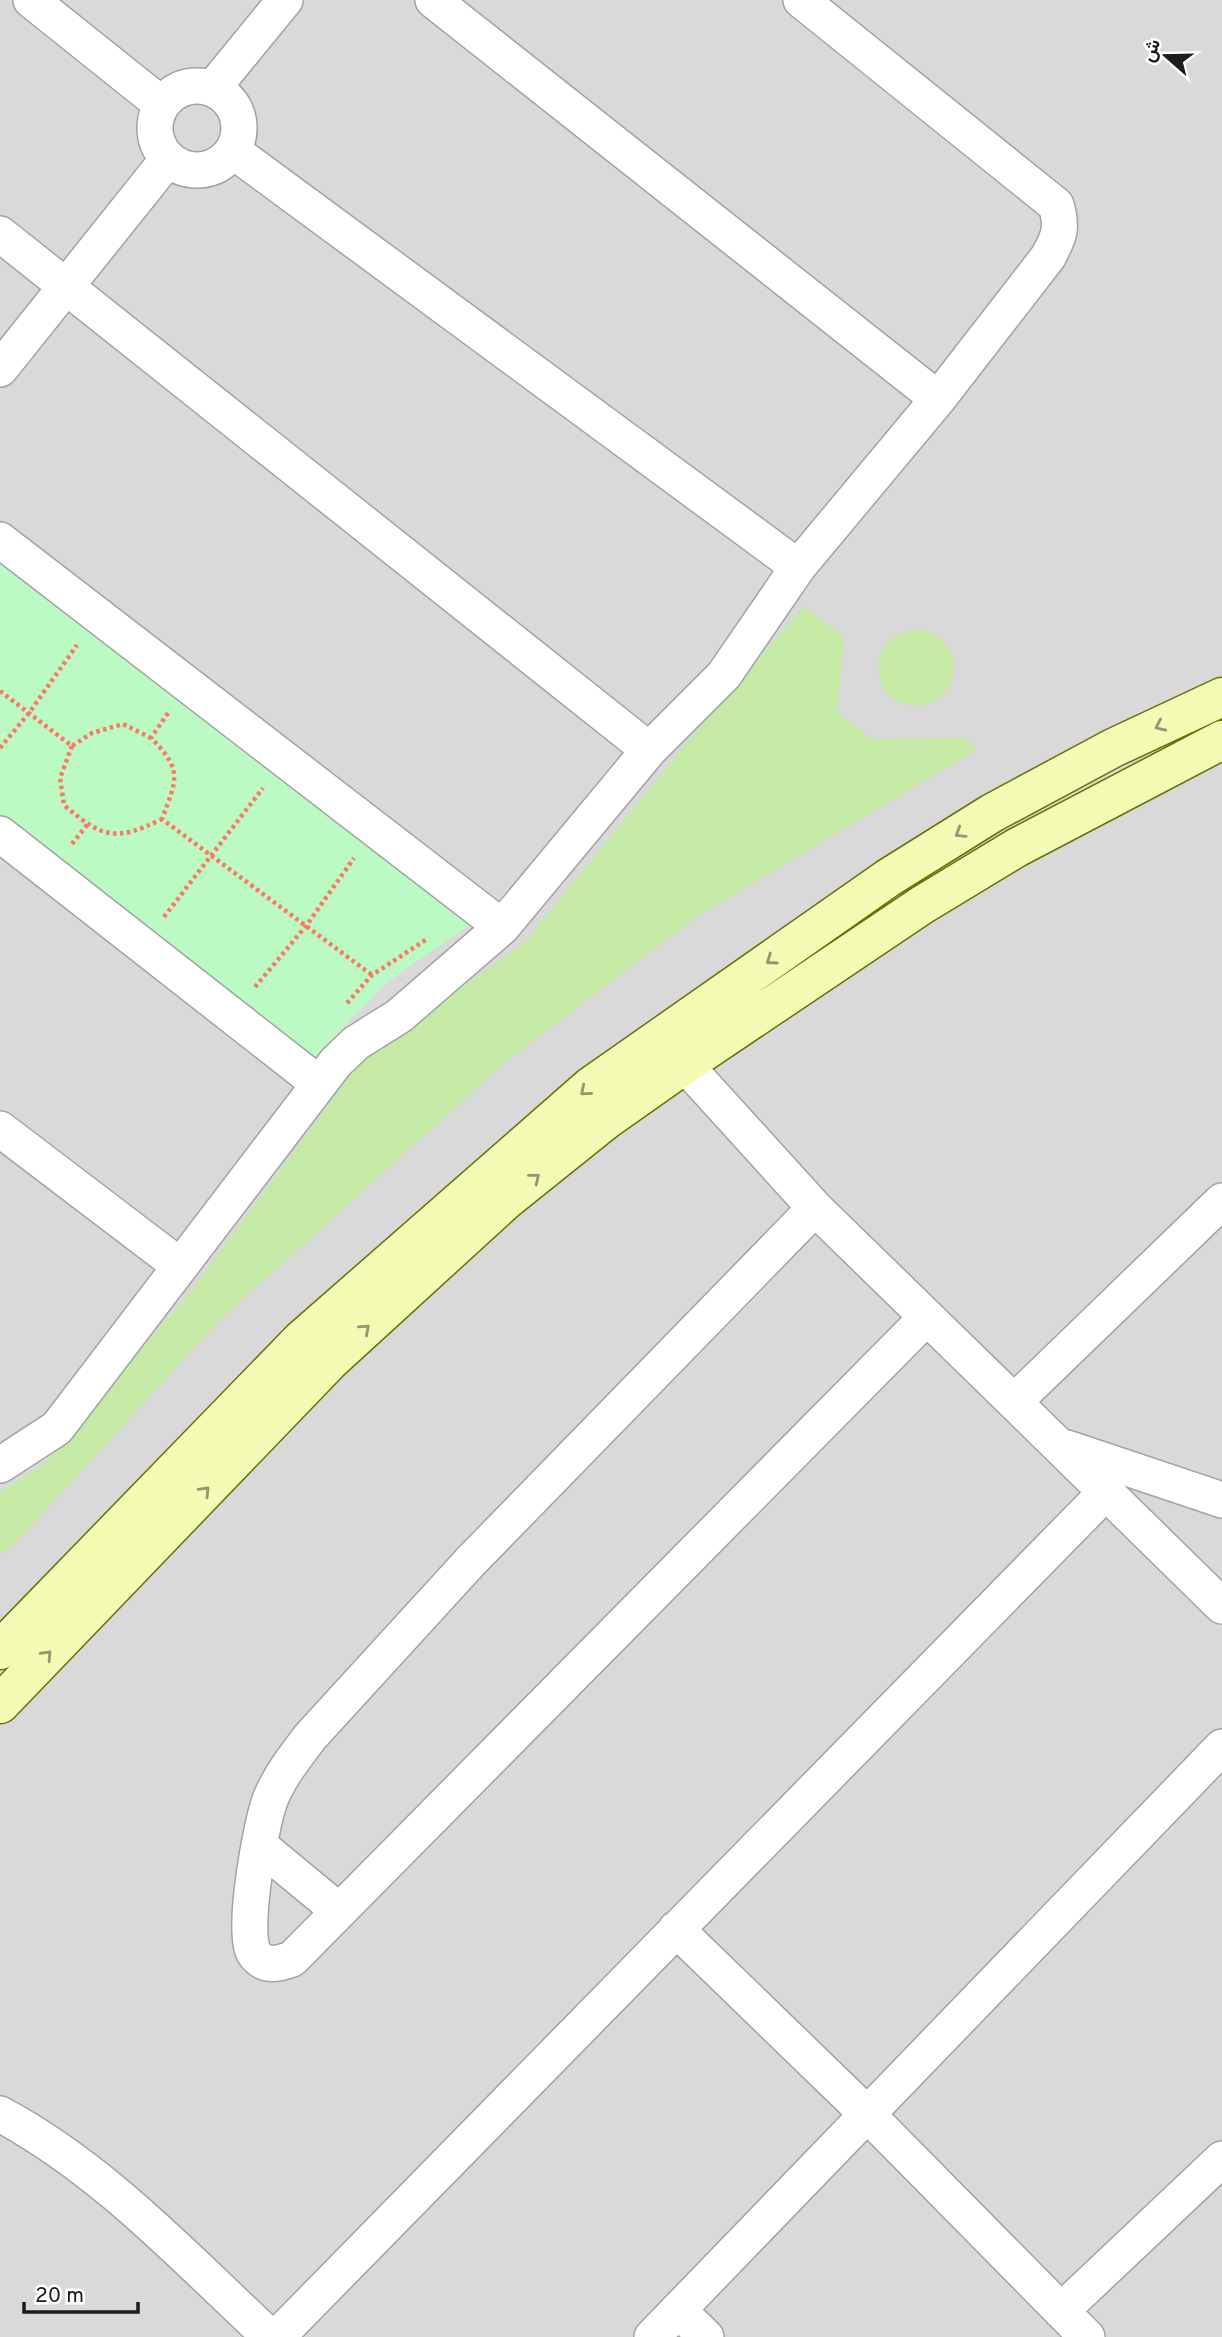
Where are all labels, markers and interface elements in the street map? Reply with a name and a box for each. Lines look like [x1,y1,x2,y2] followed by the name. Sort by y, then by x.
[1131,21,1201,91] north arrow
[1137,36,1167,66] text: ش
[1155,718,1167,732] one-way arrow
[954,825,967,838] one-way arrow
[766,952,779,964] one-way arrow
[581,1083,594,1095] one-way arrow
[527,1173,539,1186] one-way arrow
[357,1325,370,1337] one-way arrow
[197,1486,210,1499] one-way arrow
[39,1650,52,1663] one-way arrow
[24,2270,138,2314] scale bar
[35,2283,84,2310] text: 20 m

